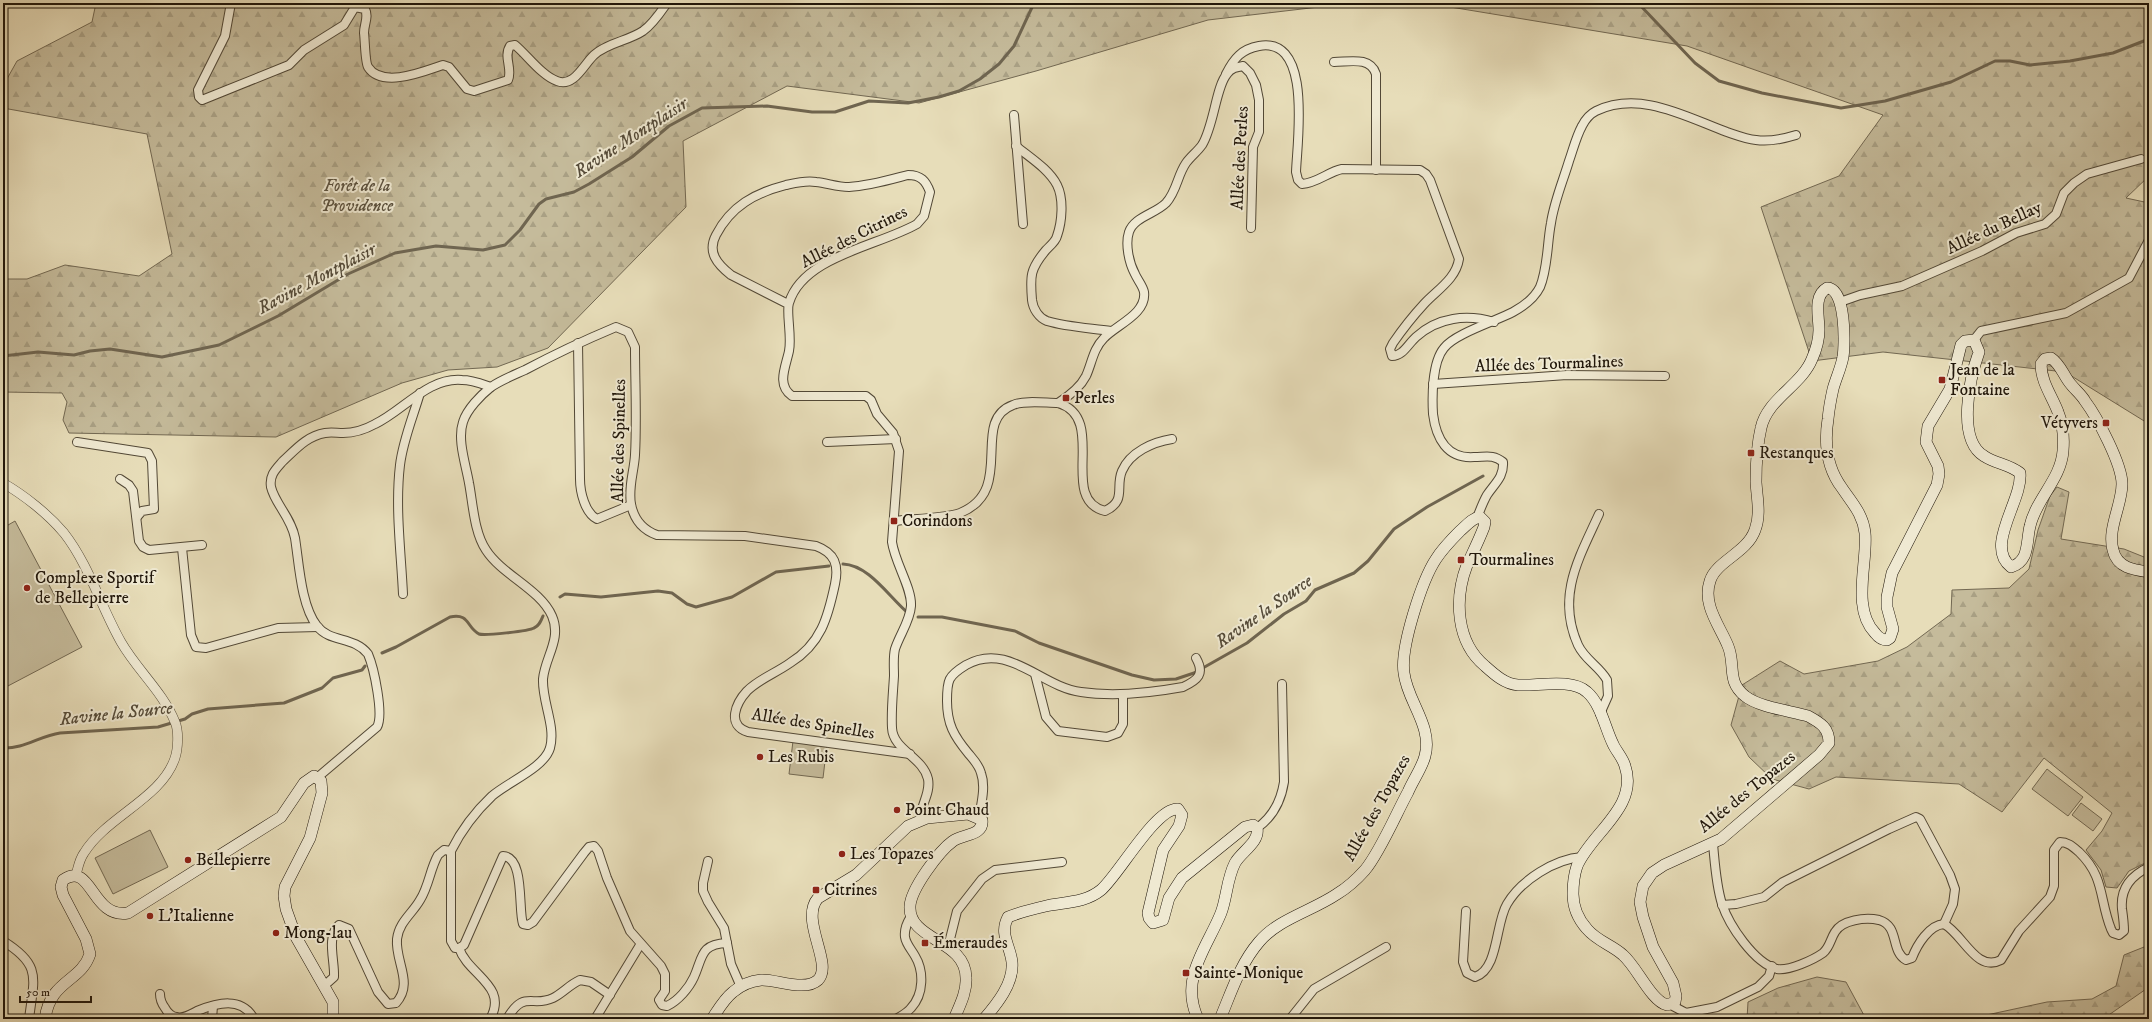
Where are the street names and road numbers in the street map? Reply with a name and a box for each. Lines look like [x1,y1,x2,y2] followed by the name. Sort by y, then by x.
[1226,105,1254,211] street label: Allée des Perles
[1943,196,2046,260] street label: Allée du Bellay
[797,201,911,273] street label: Allée des Citrines
[1474,350,1624,378] street label: Allée des Tourmalines
[607,378,631,503] street label: Allée des Spinelles
[750,703,876,745] street label: Allée des Spinelles
[1694,746,1800,838] street label: Allée des Topazes
[1339,750,1416,865] street label: Allée des Topazes

